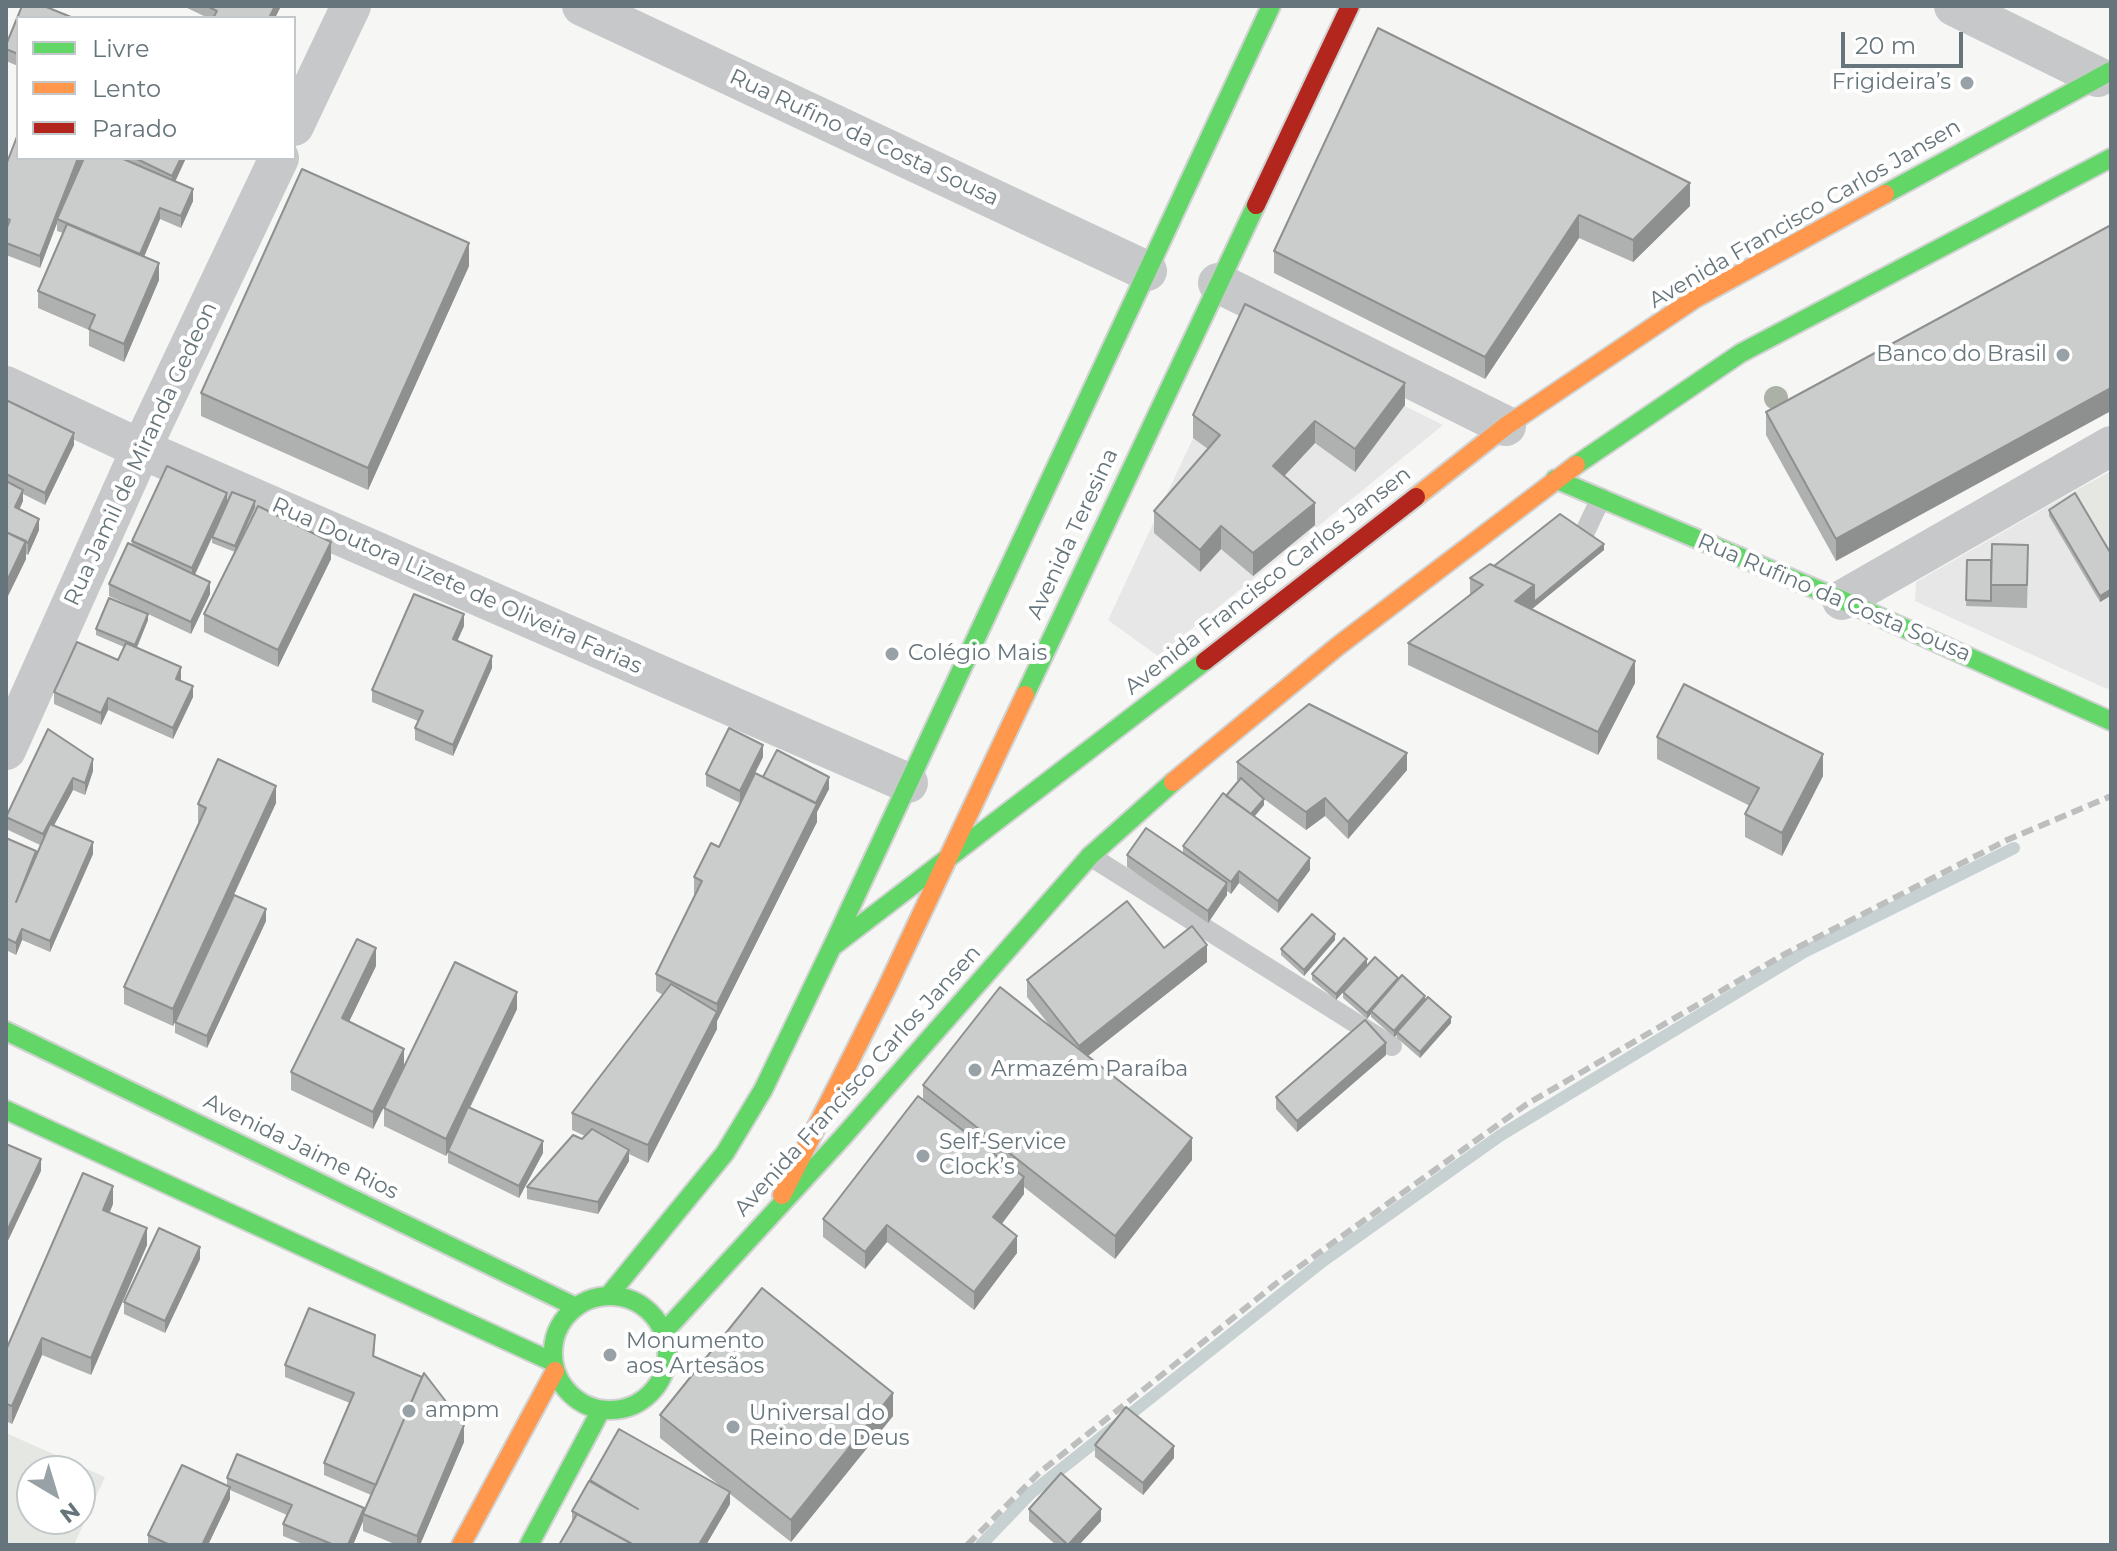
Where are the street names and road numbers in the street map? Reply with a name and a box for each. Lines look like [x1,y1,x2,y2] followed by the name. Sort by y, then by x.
[725,64,1003,212] street label: Rua Rufino da Costa Sousa
[1644,114,1966,314] street label: Avenida Francisco Carlos Jansen
[59,298,223,610] street label: Rua Jamil de Miranda Gedeon
[1022,444,1124,624] street label: Avenida Teresina
[1120,461,1416,701] street label: Avenida Francisco Carlos Jansen
[268,492,646,680] street label: Rua Doutora Lizete de Oliveira Farias
[1693,528,1975,668] street label: Rua Rufino da Costa Sousa
[729,940,987,1222] street label: Avenida Francisco Carlos Jansen
[199,1088,403,1206] street label: Avenida Jaime Rios

